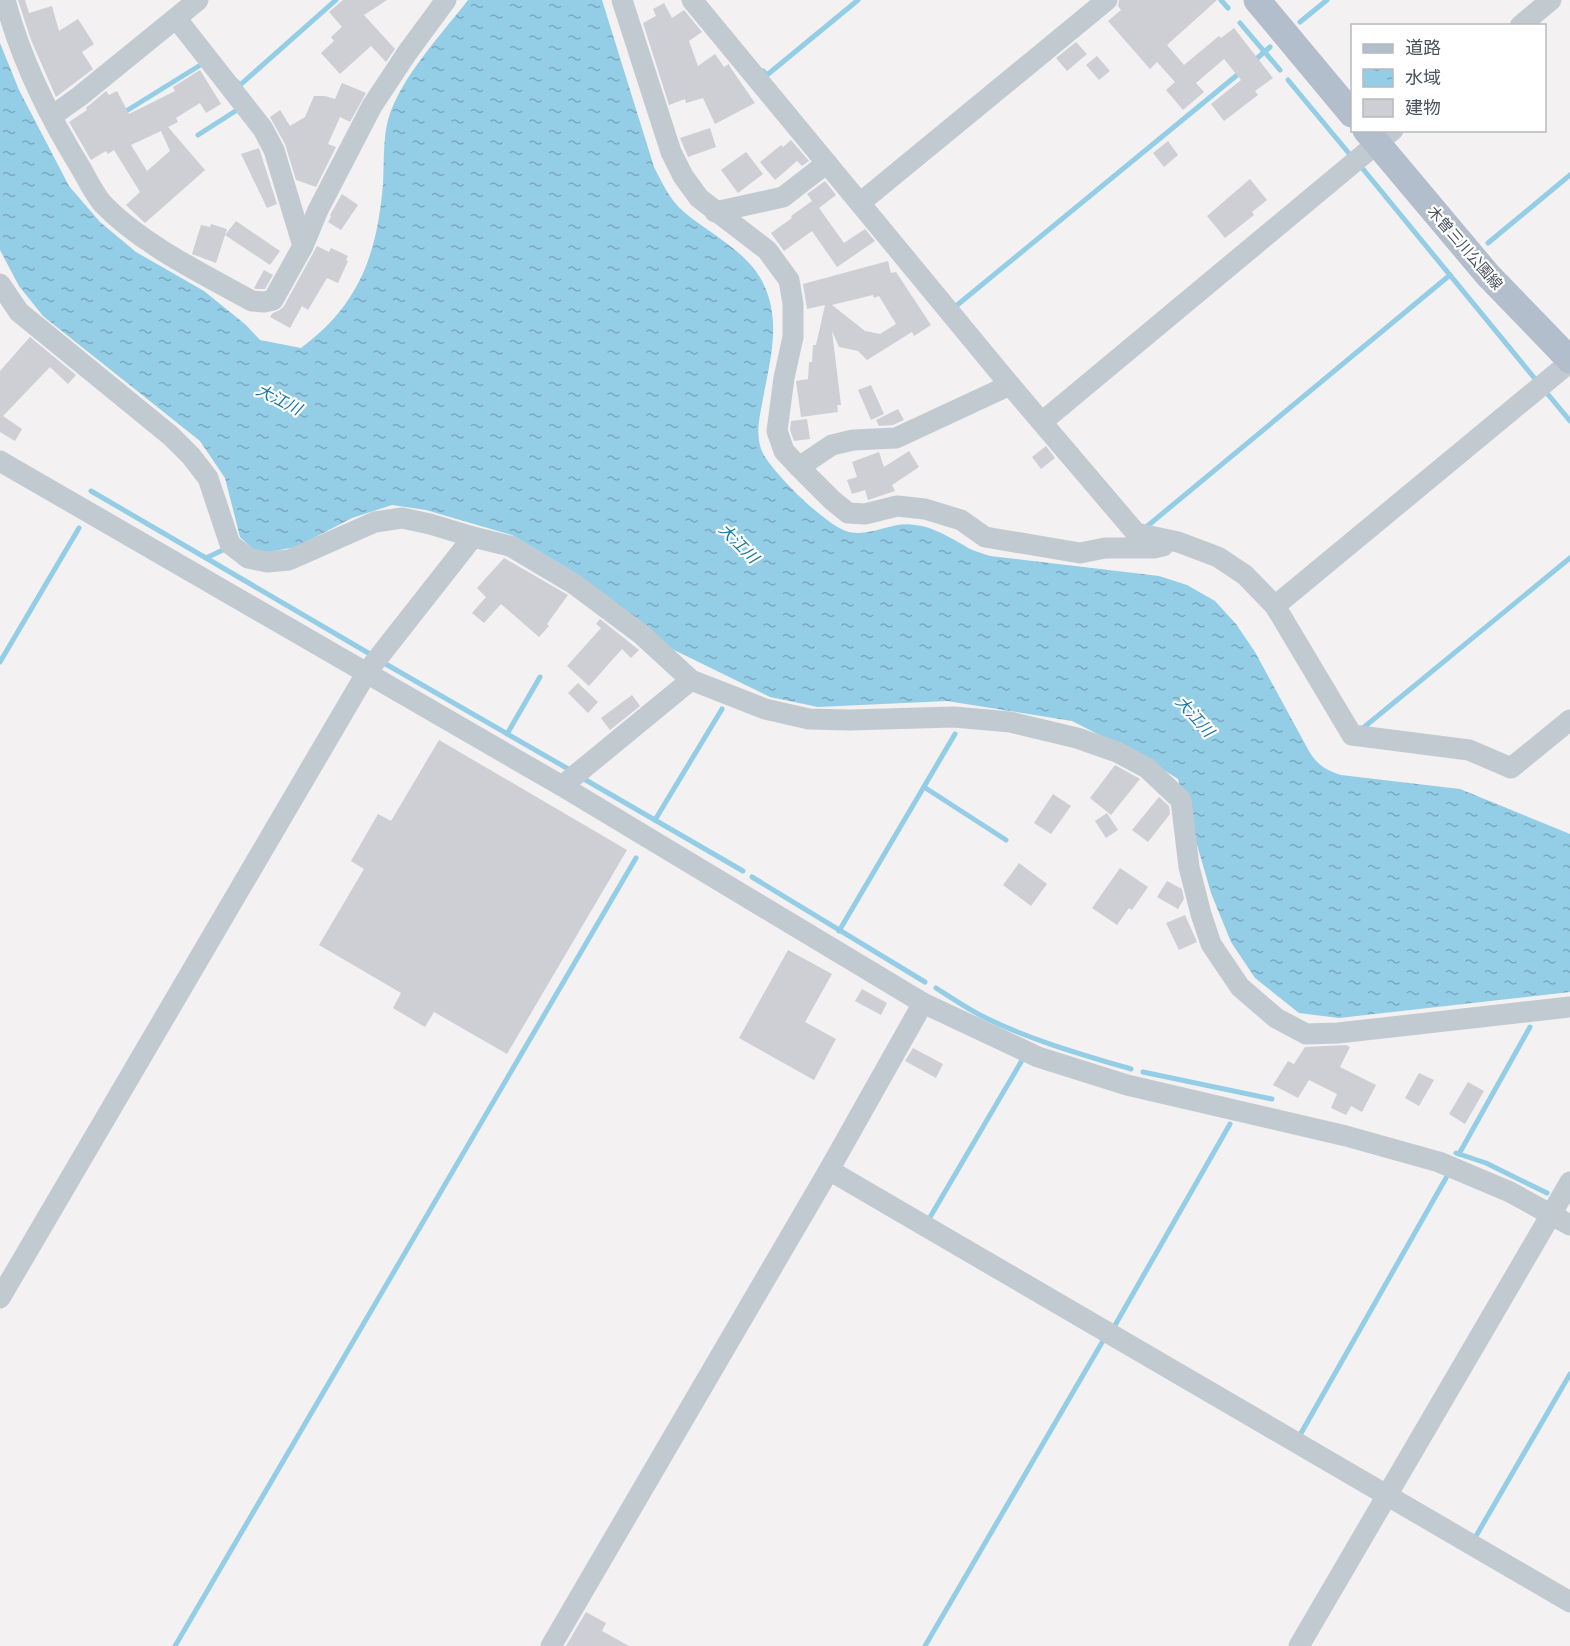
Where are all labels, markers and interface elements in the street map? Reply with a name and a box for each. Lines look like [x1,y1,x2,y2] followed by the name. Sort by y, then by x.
[1351,24,1546,132] legend
[1405,34,1441,61] text: 道路
[1405,64,1441,91] text: 水域
[1405,94,1441,121] text: 建物
[1422,200,1509,295] street label: 木曽三川公園線
[252,377,308,421] water label: 大江川
[714,518,766,570] water label: 大江川
[1170,690,1221,743] water label: 大江川

